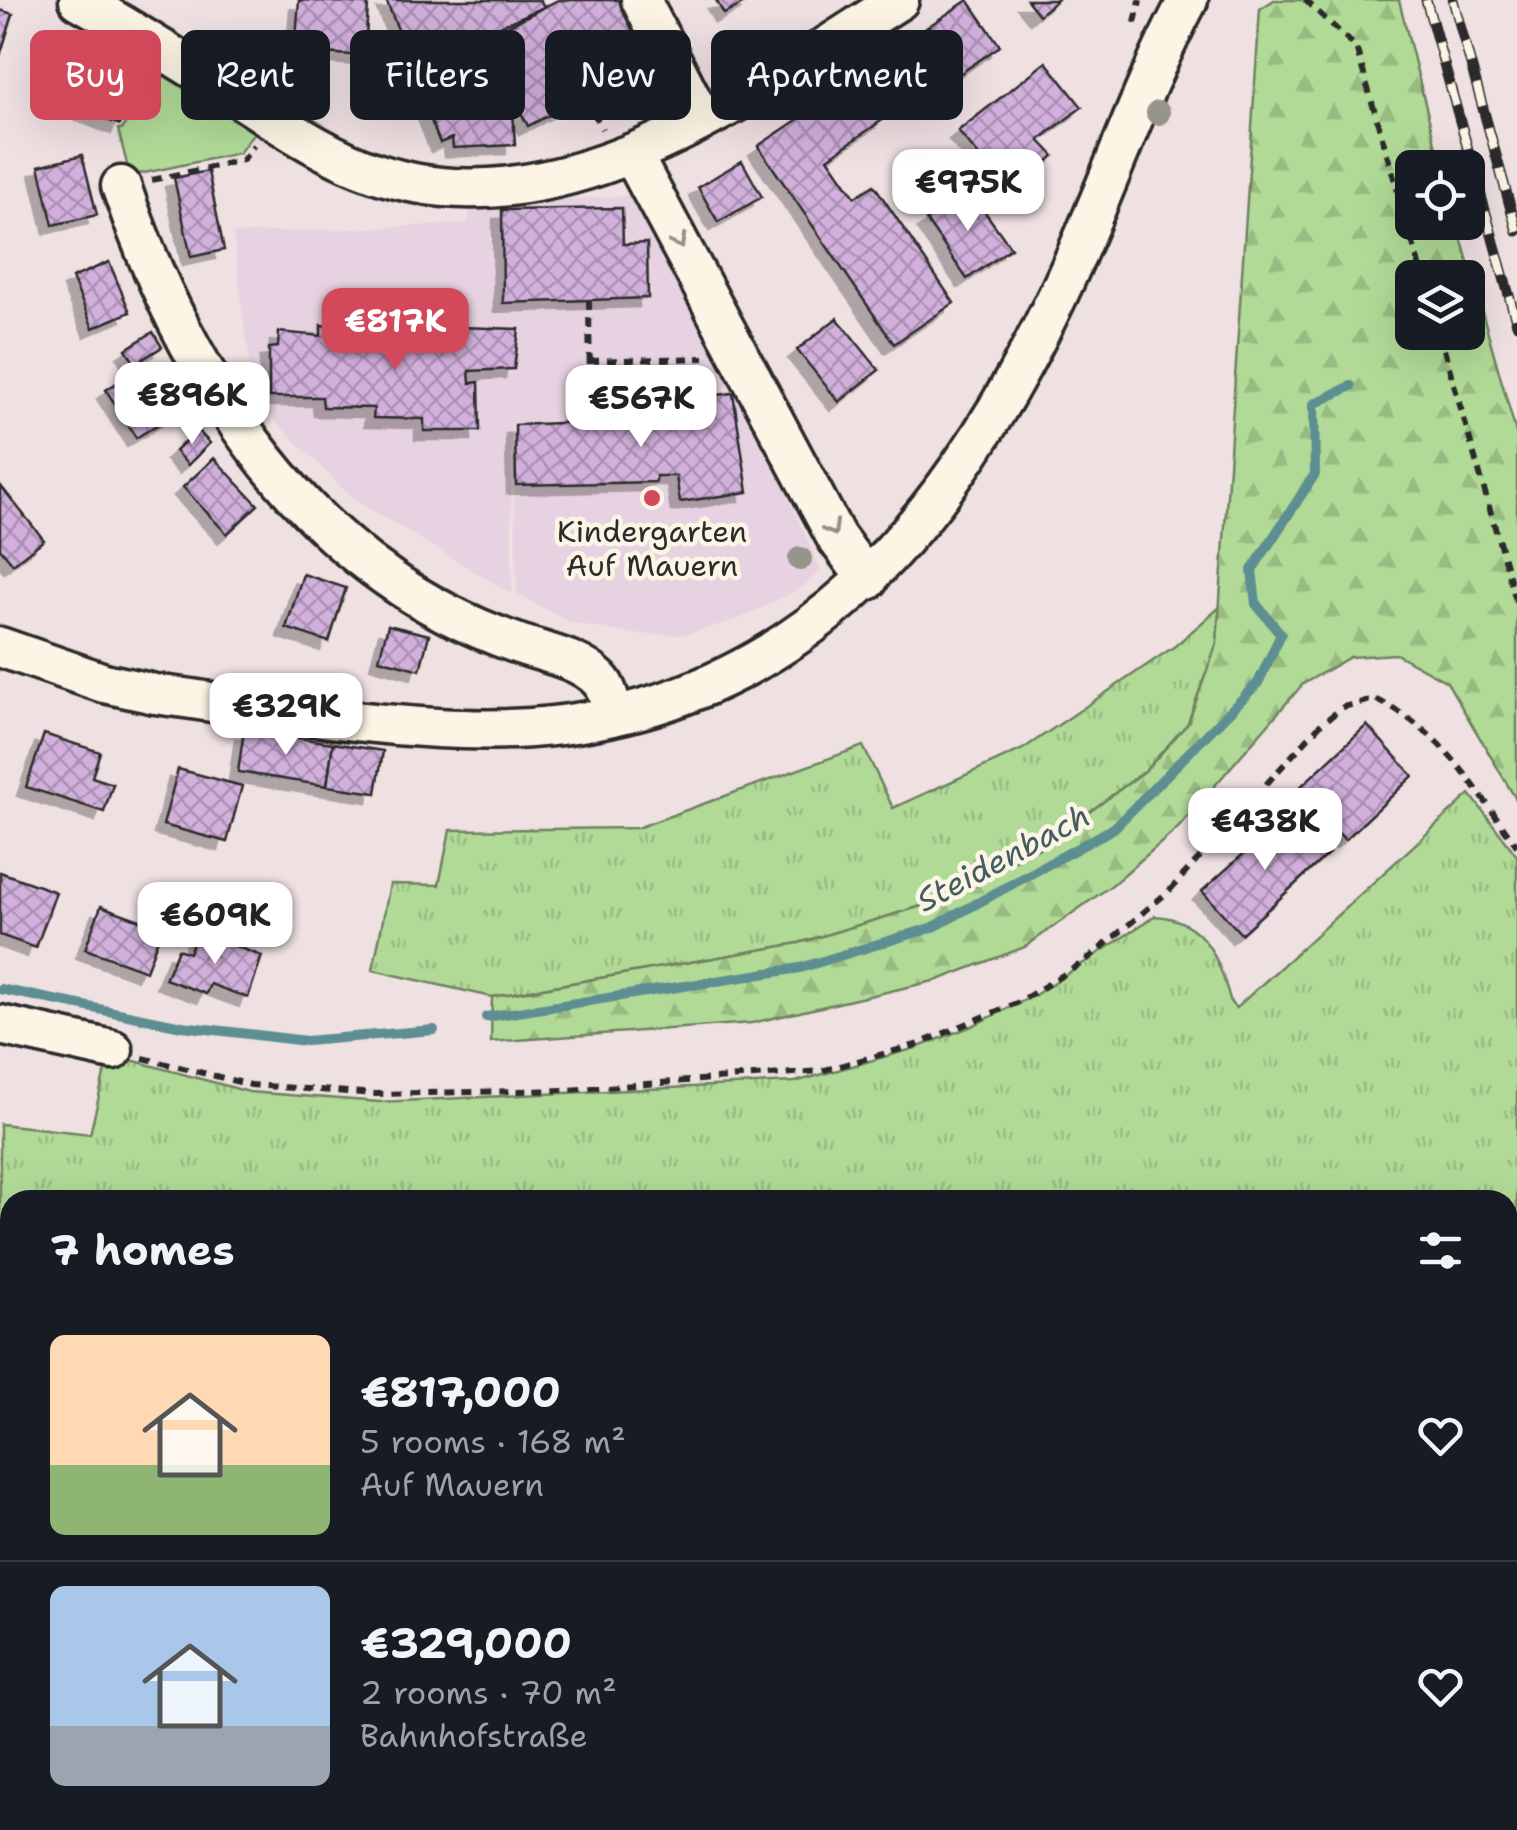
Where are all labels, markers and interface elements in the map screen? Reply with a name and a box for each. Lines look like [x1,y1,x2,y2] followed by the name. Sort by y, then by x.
[30,30,161,120] chip: Buy
[181,30,330,120] chip: Rent
[350,30,525,120] chip: Filters
[545,30,691,120] chip: New
[711,30,963,120] chip: Apartment
[898,149,1038,234] pin: €975K
[1395,150,1485,350] map controls
[1395,150,1485,240] button: locate
[914,160,1022,203] text: €975K
[667,231,687,249] one-way arrow
[1395,260,1485,350] button: layers
[325,288,465,373] pin: €817K
[344,299,446,342] text: €817K
[122,362,262,447] pin: €896K
[571,365,711,450] pin: €567K
[137,373,247,416] text: €896K
[587,376,695,419] text: €567K
[641,487,663,509] marker: Kindergarten Auf Mauern
[557,511,747,586] place label: Kindergarten Auf Mauern
[820,518,839,536] one-way arrow
[216,673,356,758] pin: €329K
[232,684,340,727] text: €329K
[1195,788,1335,873] pin: €438K
[908,794,1097,921] water label: Steidenbach
[1210,799,1320,842] text: €438K
[145,882,285,967] pin: €609K
[160,893,271,936] text: €609K
[50,1222,235,1278] text: 7 homes
[1413,1223,1468,1278] icon: filters
[360,1364,561,1420] text: €817,000
[130,1375,250,1495] icon: home
[1413,1408,1468,1463] icon: heart
[360,1420,626,1463] text: 5 rooms · 168 m²
[360,1463,544,1506] text: Auf Mauern
[360,1615,572,1671] text: €329,000
[130,1626,250,1746] icon: home
[1413,1659,1468,1714] icon: heart
[360,1671,617,1714] text: 2 rooms · 70 m²
[360,1714,588,1757] text: Bahnhofstraße

